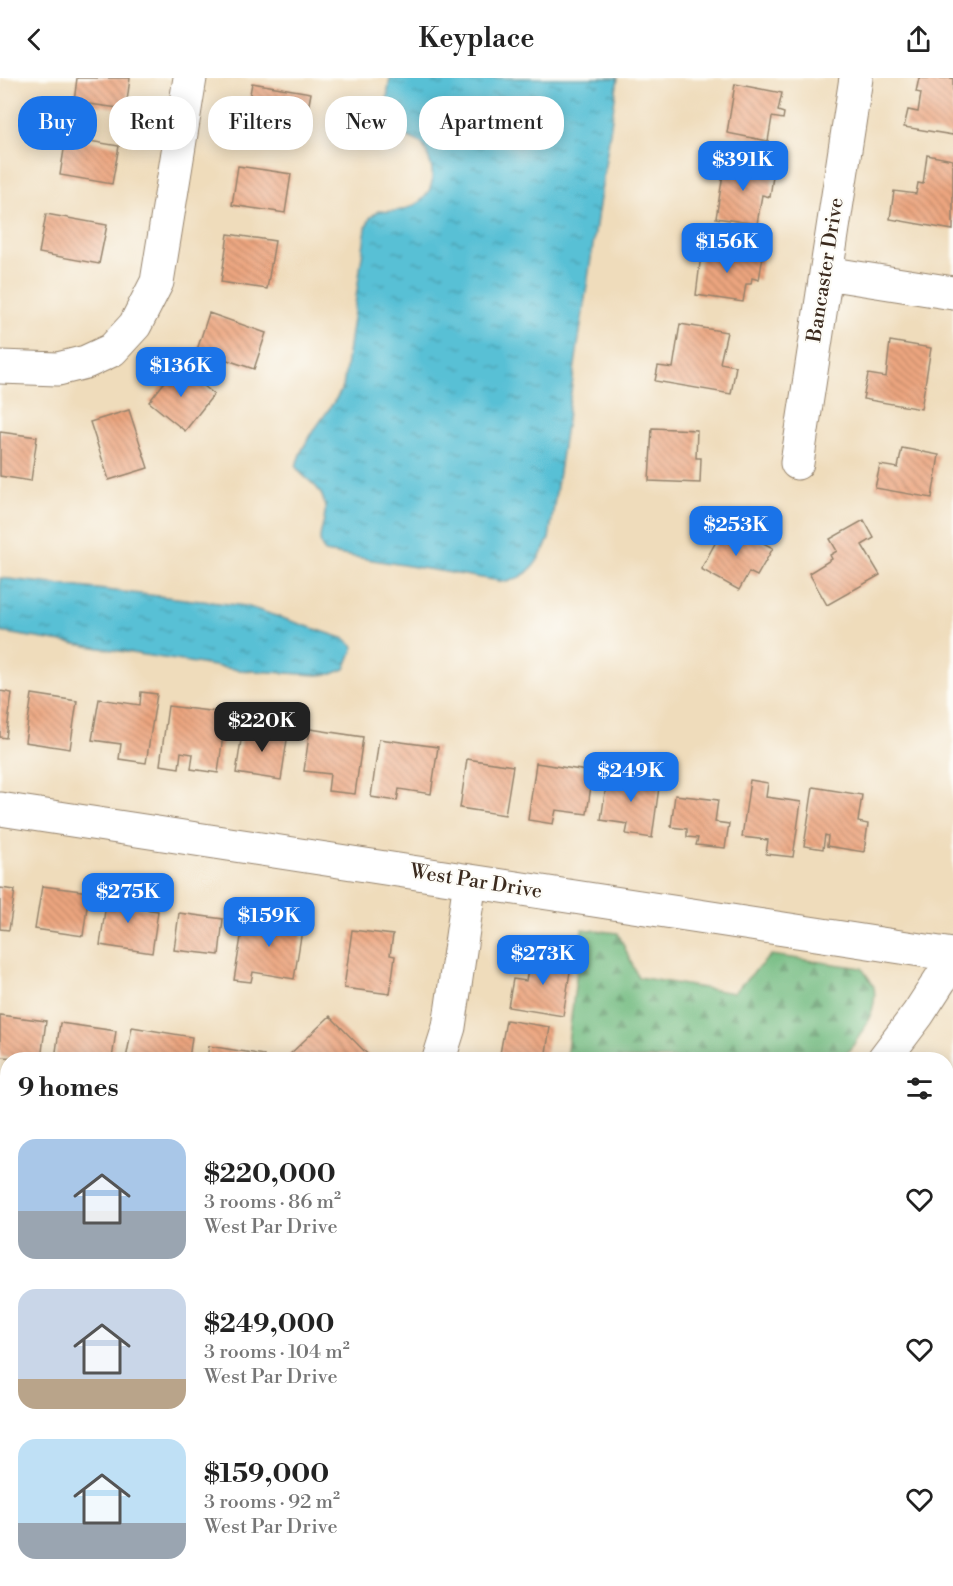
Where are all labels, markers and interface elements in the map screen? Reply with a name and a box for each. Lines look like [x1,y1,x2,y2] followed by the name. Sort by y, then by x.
[418,22,535,56] text: Keyplace
[18,23,51,56] icon: back
[902,23,935,56] icon: share
[18,96,97,150] chip: Buy
[109,96,196,150] chip: Rent
[208,96,313,150] chip: Filters
[325,96,407,150] chip: New
[419,96,564,150] chip: Apartment
[701,141,785,192] pin: $391K
[712,148,774,173] text: $391K
[802,196,850,345] street label: Bancaster Drive
[685,223,769,274] pin: $156K
[696,230,758,255] text: $156K
[139,347,223,398] pin: $136K
[150,354,212,379] text: $136K
[694,506,778,557] pin: $253K
[703,513,769,538] text: $253K
[220,702,304,753] pin: $220K
[228,709,296,734] text: $220K
[589,752,673,803] pin: $249K
[598,759,664,784] text: $249K
[407,859,544,905] street label: West Par Drive
[86,873,170,924] pin: $275K
[96,880,160,905] text: $275K
[227,897,311,948] pin: $159K
[238,904,300,929] text: $159K
[501,935,585,986] pin: $273K
[511,942,575,967] text: $273K
[18,1072,119,1104] text: 9 homes
[903,1072,936,1105] icon: filters
[204,1158,336,1190] text: $220,000
[66,1163,138,1235] icon: home
[903,1183,936,1216] icon: heart
[204,1190,341,1215] text: 3 rooms · 86 m²
[204,1215,338,1240] text: West Par Drive
[204,1308,334,1340] text: $249,000
[66,1313,138,1385] icon: home
[903,1333,936,1366] icon: heart
[204,1340,350,1365] text: 3 rooms · 104 m²
[204,1365,338,1390] text: West Par Drive
[204,1458,329,1490] text: $159,000
[66,1463,138,1535] icon: home
[903,1483,936,1516] icon: heart
[204,1490,340,1515] text: 3 rooms · 92 m²
[204,1515,338,1540] text: West Par Drive

